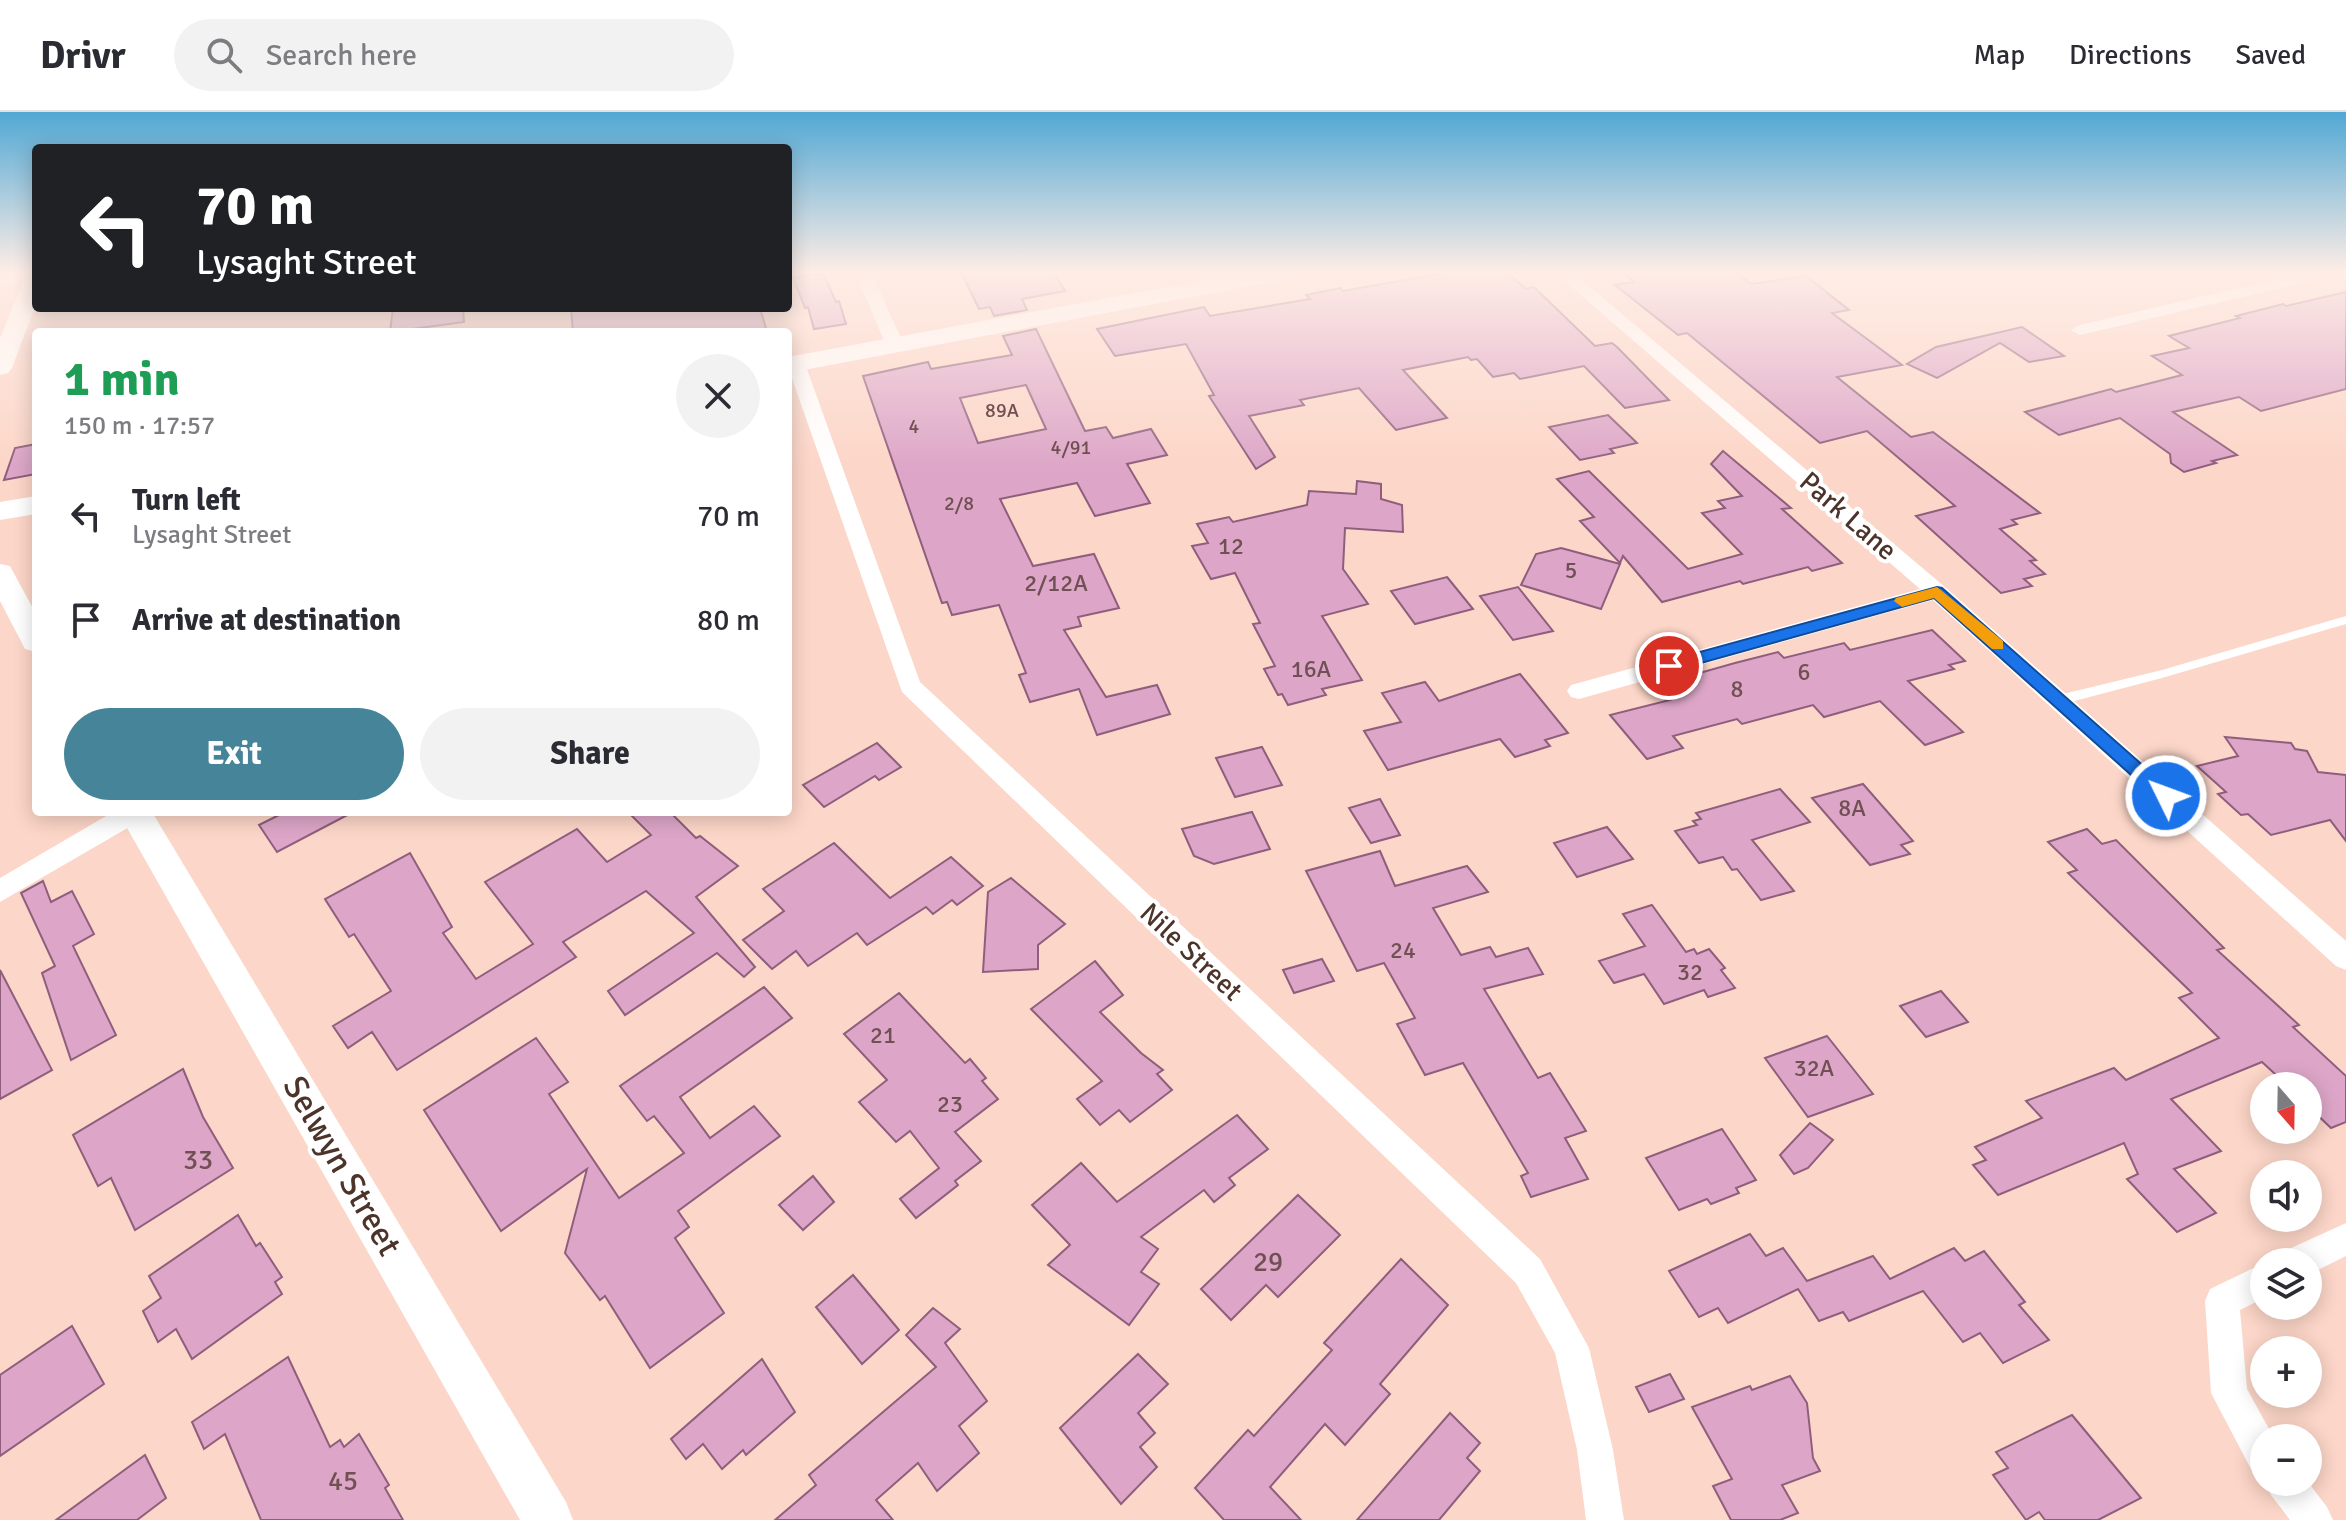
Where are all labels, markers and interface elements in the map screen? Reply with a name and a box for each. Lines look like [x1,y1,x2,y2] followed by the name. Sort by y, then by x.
[174,19,734,91] search box
[40,32,126,79] text: Drivr
[202,33,246,77] icon: search
[266,37,417,74] text: Search here
[1973,38,2025,72] text: Map
[2069,38,2191,72] text: Directions
[2235,38,2306,72] text: Saved
[196,171,314,240] text: 70 m
[64,176,168,280] icon: left
[196,240,417,285] text: Lysaght Street
[64,350,180,409] text: 1 min
[676,354,760,438] button: close
[985,398,1019,423] house number: 89A
[64,410,215,442] text: 150 m · 17:57
[909,414,920,439] house number: 4
[1051,435,1091,460] house number: 4/91
[1792,465,1904,567] street label: Park Lane
[132,482,241,519] text: Turn left
[944,491,974,516] house number: 2/8
[64,494,108,538] icon: left
[697,498,760,535] text: 70 m
[132,519,291,551] text: Lysaght Street
[1218,531,1244,561] house number: 12
[1565,555,1577,585] house number: 5
[1024,568,1088,598] house number: 2/12A
[64,598,108,642] icon: arrive
[132,602,401,639] text: Arrive at destination
[697,602,760,639] text: 80 m
[1635,632,1703,700] pin
[1647,644,1691,688] icon: arrive
[1291,654,1332,684] house number: 16A
[1798,657,1810,687] house number: 6
[1731,674,1743,704] house number: 8
[64,708,404,800] button: Exit
[420,708,760,800] button: Share
[2124,754,2208,838] position arrow
[1838,793,1866,823] house number: 8A
[1133,896,1249,1008] street label: Nile Street
[1390,935,1416,965] house number: 24
[1677,957,1703,987] house number: 32
[870,1020,896,1050] house number: 21
[1794,1053,1835,1083] house number: 32A
[274,1069,410,1263] street label: Selwyn Street
[2250,1072,2322,1144] north arrow
[2250,1072,2322,1496] map controls
[937,1089,963,1119] house number: 23
[183,1143,213,1177] house number: 33
[2250,1160,2322,1232] button: sound
[1253,1245,1283,1279] house number: 29
[2250,1248,2322,1320] button: layers
[2250,1336,2322,1408] button: +
[2250,1424,2322,1496] button: −
[328,1464,358,1498] house number: 45

